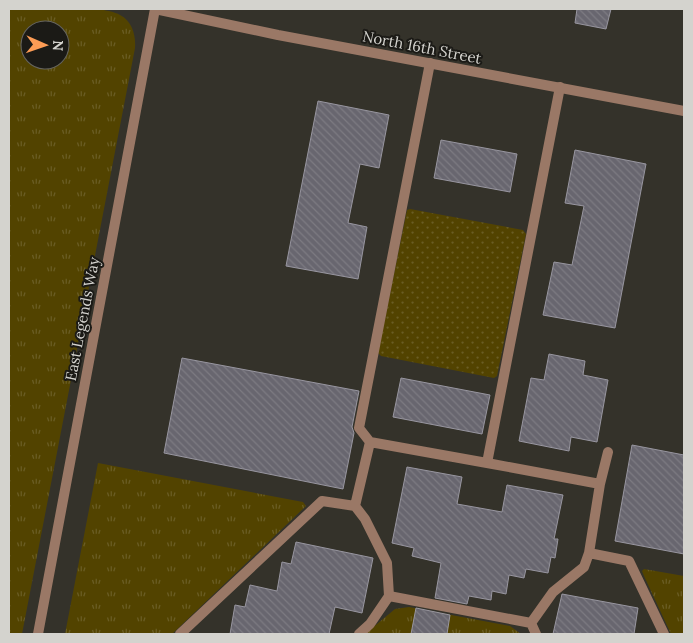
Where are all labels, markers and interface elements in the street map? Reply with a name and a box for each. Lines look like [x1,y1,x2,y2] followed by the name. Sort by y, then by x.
[20,20,70,70] north arrow
[361,26,483,68] street label: North 16th Street
[49,40,67,51] text: N
[61,255,103,383] street label: East Legends Way

